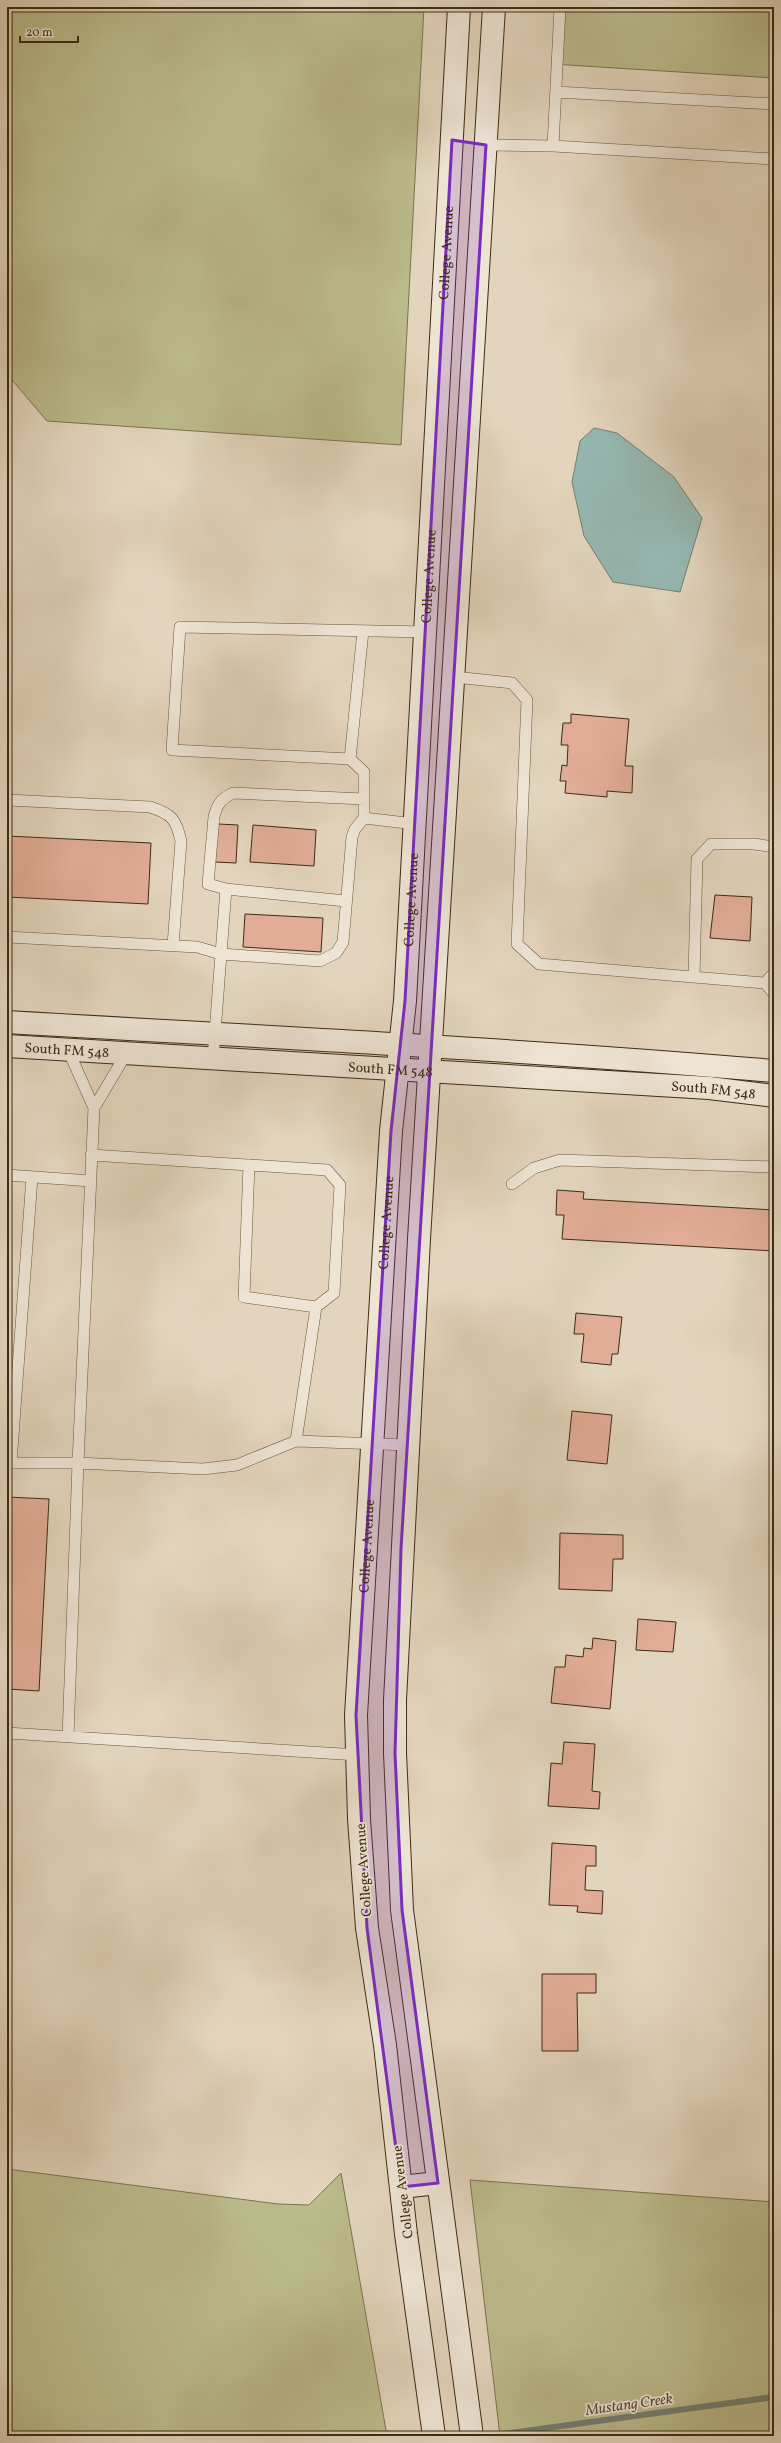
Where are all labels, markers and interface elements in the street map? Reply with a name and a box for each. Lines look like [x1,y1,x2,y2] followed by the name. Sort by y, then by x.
[20,18,78,44] scale bar
[26,25,53,41] text: 20 m
[435,205,459,300] street label: College Avenue
[418,529,442,624] street label: College Avenue
[400,852,424,947] street label: College Avenue
[24,1039,110,1063] street label: South FM 548
[347,1058,433,1082] street label: South FM 548
[671,1078,757,1105] street label: South FM 548
[375,1175,399,1270] street label: College Avenue
[355,1498,380,1594] street label: College Avenue
[352,1822,377,1917] street label: College Avenue
[388,2144,419,2240] street label: College Avenue
[583,2389,674,2422] water label: Mustang Creek

